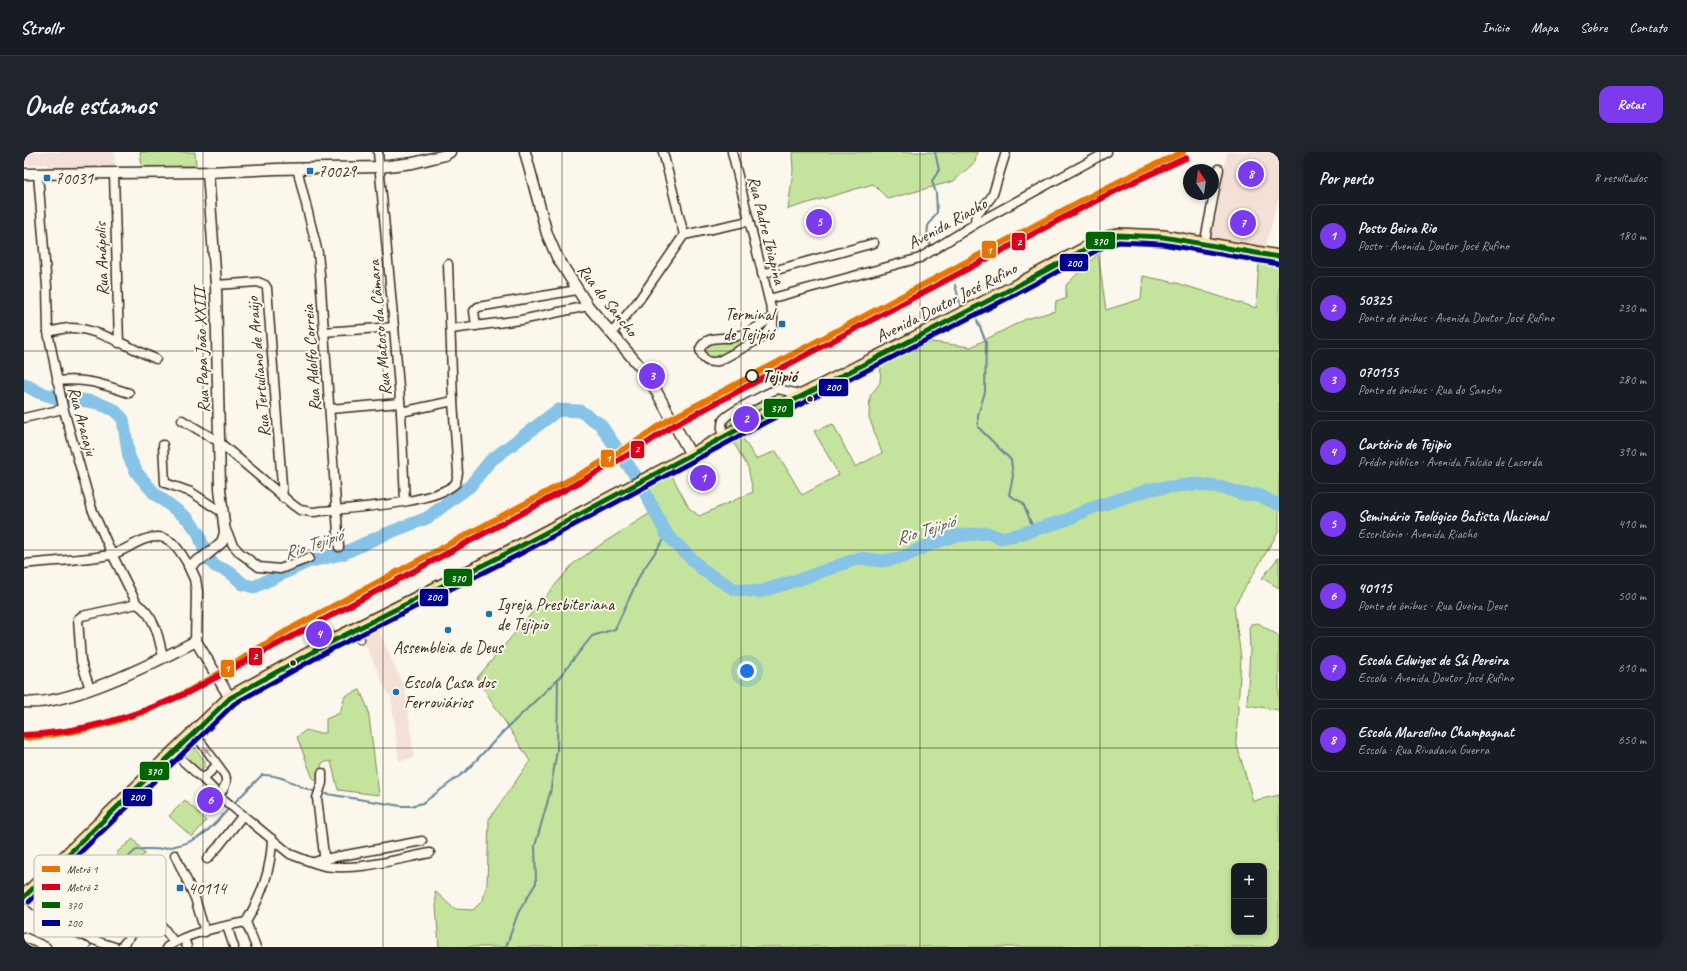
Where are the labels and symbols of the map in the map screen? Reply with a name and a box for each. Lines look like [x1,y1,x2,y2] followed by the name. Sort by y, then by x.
[1238,159,1264,189] pin: 8
[318,161,358,182] place label: 70029
[1183,164,1219,200] north arrow
[305,166,315,176] marker: 70029
[55,168,95,189] place label: 70031
[42,173,52,183] marker: 70031
[743,174,790,288] street label: Rua Padre Ibiapina
[904,193,991,254] street label: Avenida Riacho
[806,207,832,237] pin: 5
[1230,208,1256,238] pin: 7
[90,220,113,296] street label: Rua Anápolis
[1085,231,1116,250] line badge: 370
[1011,232,1026,251] line badge: 2
[1093,234,1108,248] text: 370
[1017,235,1023,249] text: 2
[981,240,997,259] line badge: 1
[987,243,993,257] text: 1
[1059,253,1089,272] line badge: 200
[1067,256,1082,270] text: 200
[872,257,1022,347] street label: Avenida Doutor José Rufino
[363,258,396,396] street label: Rua Matoso da Câmara
[573,260,644,342] street label: Rua do Sancho
[189,284,214,413] street label: Rua Papa João XXIII
[242,295,275,438] street label: Rua Tertuliano de Araújo
[297,303,326,412] street label: Rua Adolfo Correia
[723,304,777,345] place label: Terminal de Tejipió
[777,319,787,329] marker: Terminal de Tejipió
[639,361,665,391] pin: 3
[762,366,800,387] place label: Tejipió
[745,369,759,383] marker: Tejipió
[818,378,849,397] line badge: 200
[826,380,841,394] text: 200
[63,384,102,460] street label: Rua Aracaju
[805,394,815,404] unlabelled marker
[763,398,794,418] line badge: 370
[771,401,786,415] text: 370
[733,404,759,434] pin: 2
[630,440,645,459] line badge: 2
[635,442,641,456] text: 2
[600,449,615,468] line badge: 1
[606,451,612,465] text: 1
[690,463,716,493] pin: 1
[893,508,963,550] water label: Rio Tejipió
[281,522,351,564] water label: Rio Tejipió
[443,568,473,587] line badge: 370
[451,571,466,585] text: 370
[419,588,449,607] line badge: 200
[427,590,442,604] text: 200
[497,594,615,635] place label: Igreja Presbiteriana de Tejipio
[484,609,494,619] marker: Igreja Presbiteriana de Tejipio
[306,619,332,649] pin: 4
[443,625,453,635] marker: Assembleia de Deus
[393,637,505,658] place label: Assembleia de Deus
[248,647,263,666] line badge: 2
[253,649,259,663] text: 2
[288,658,298,668] unlabelled marker
[220,659,235,678] line badge: 1
[225,661,231,675] text: 1
[737,661,757,681] your location
[404,672,498,713] place label: Escola Casa dos Ferroviários
[391,687,401,697] marker: Escola Casa dos Ferroviários
[204,747,212,757] one-way arrow
[139,761,170,781] line badge: 370
[147,764,162,778] text: 370
[197,785,223,815] pin: 6
[122,788,153,807] line badge: 200
[130,790,145,804] text: 200
[34,855,166,937] legend
[67,862,99,876] text: Metrô 1
[188,878,229,899] place label: 40114
[67,880,99,894] text: Metrô 2
[175,883,185,893] marker: 40114
[67,898,83,912] text: 370
[67,916,83,930] text: 200

